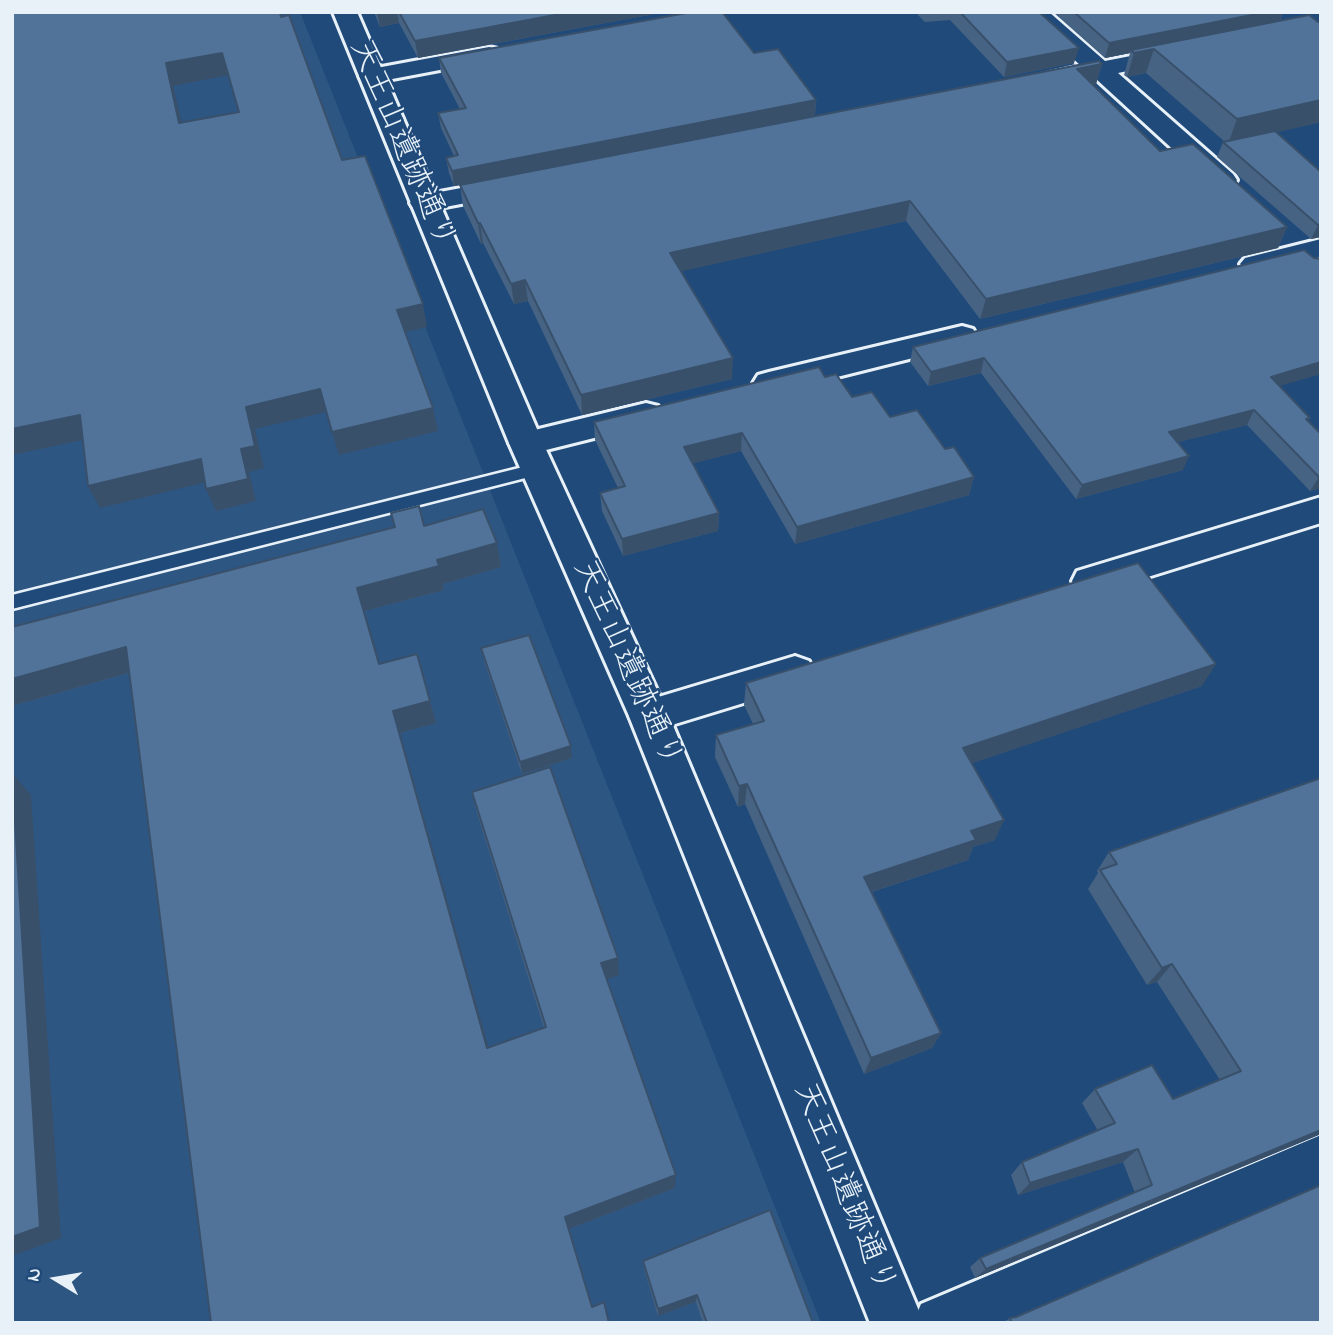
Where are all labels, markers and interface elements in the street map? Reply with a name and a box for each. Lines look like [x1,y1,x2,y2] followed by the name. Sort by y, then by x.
[339,34,461,256] street label: 天王山遺跡通り
[562,555,688,775] street label: 天王山遺跡通り
[782,1078,902,1300] street label: 天王山遺跡通り
[21,1244,91,1314] north arrow
[20,1266,49,1284] text: N

